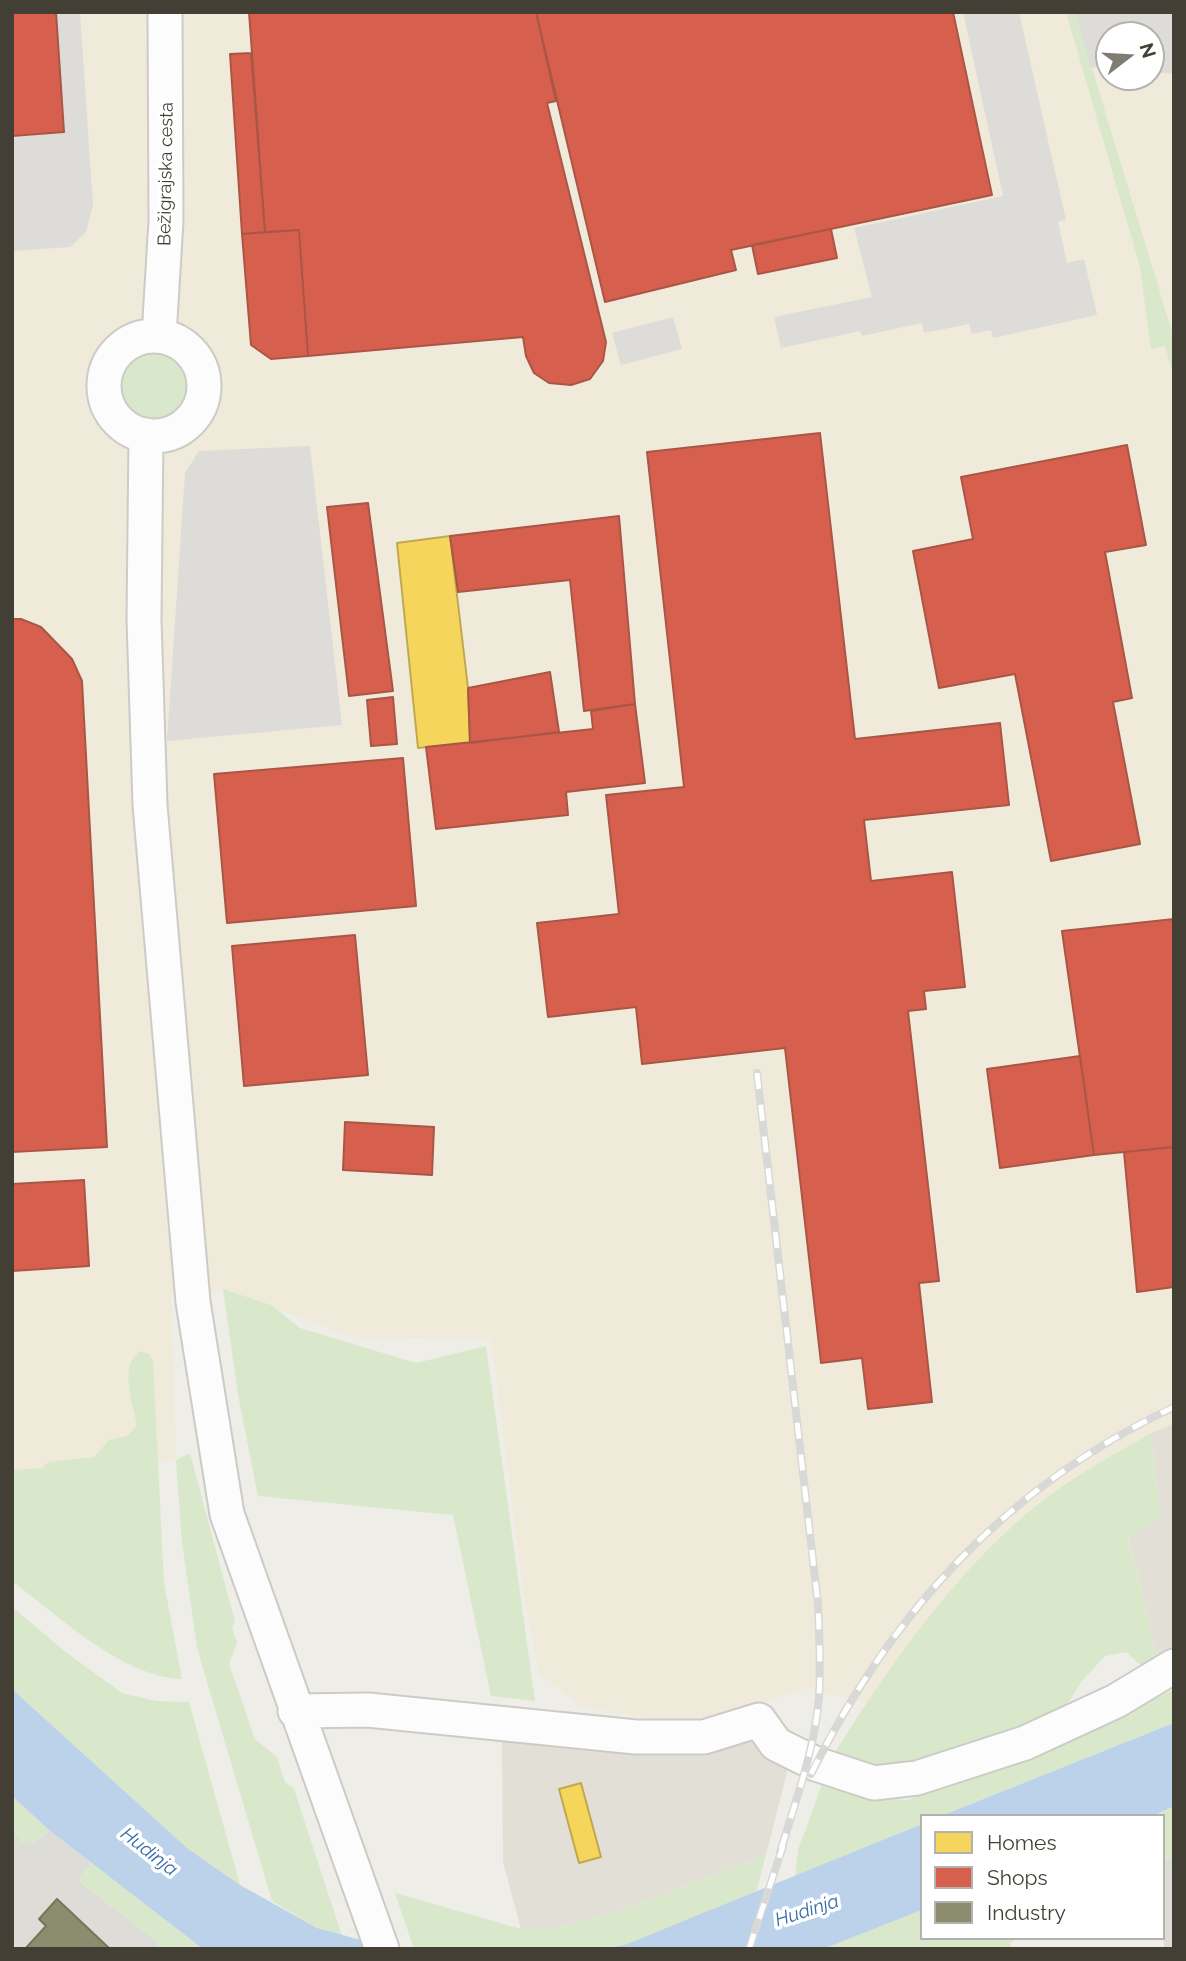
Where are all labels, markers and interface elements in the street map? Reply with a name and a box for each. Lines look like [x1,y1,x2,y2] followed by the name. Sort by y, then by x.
[1095,21,1165,91] north arrow
[1136,40,1161,61] text: N
[154,102,178,246] street label: Bežigrajska cesta
[920,1814,1165,1940] legend
[116,1823,182,1881] water label: Hudinja
[987,1830,1057,1855] text: Homes
[987,1865,1048,1890] text: Shops
[772,1890,842,1932] water label: Hudinja
[987,1900,1066,1925] text: Industry

